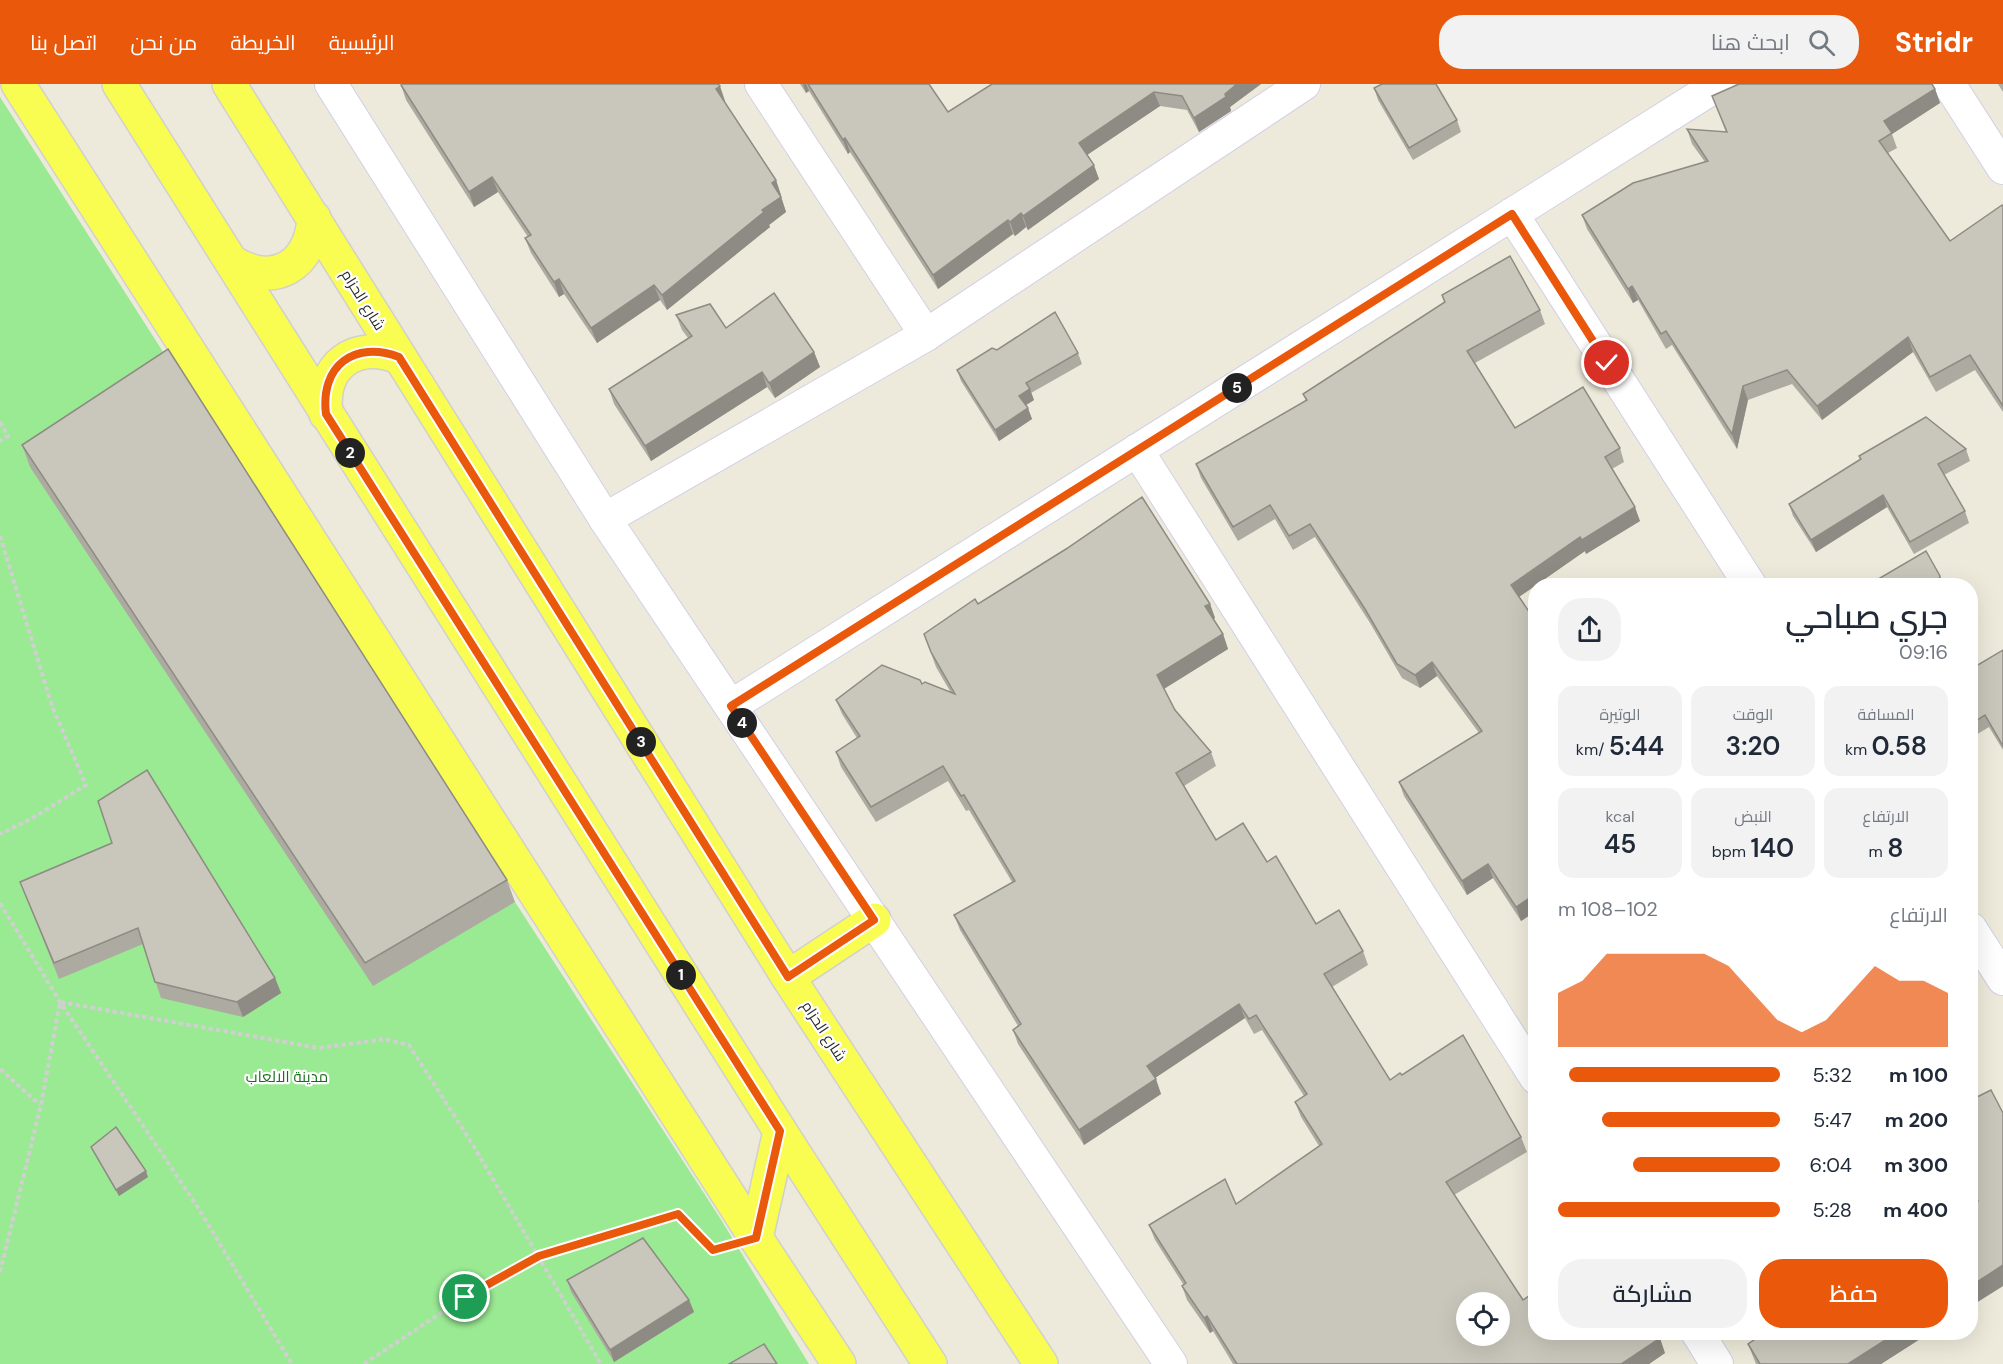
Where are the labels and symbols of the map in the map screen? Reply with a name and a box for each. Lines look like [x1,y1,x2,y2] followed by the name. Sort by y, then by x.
[336,266,390,335] street label: شارع الحزام
[1581,337,1632,388] pin
[1222,373,1252,403] pin: 5
[335,438,365,468] pin: 2
[727,708,757,738] pin: 4
[626,727,656,757] pin: 3
[666,960,696,990] pin: 1
[796,997,851,1066] street label: شارع الحزام
[246,1067,328,1087] park label: مدينة الالعاب
[439,1271,490,1322] pin

